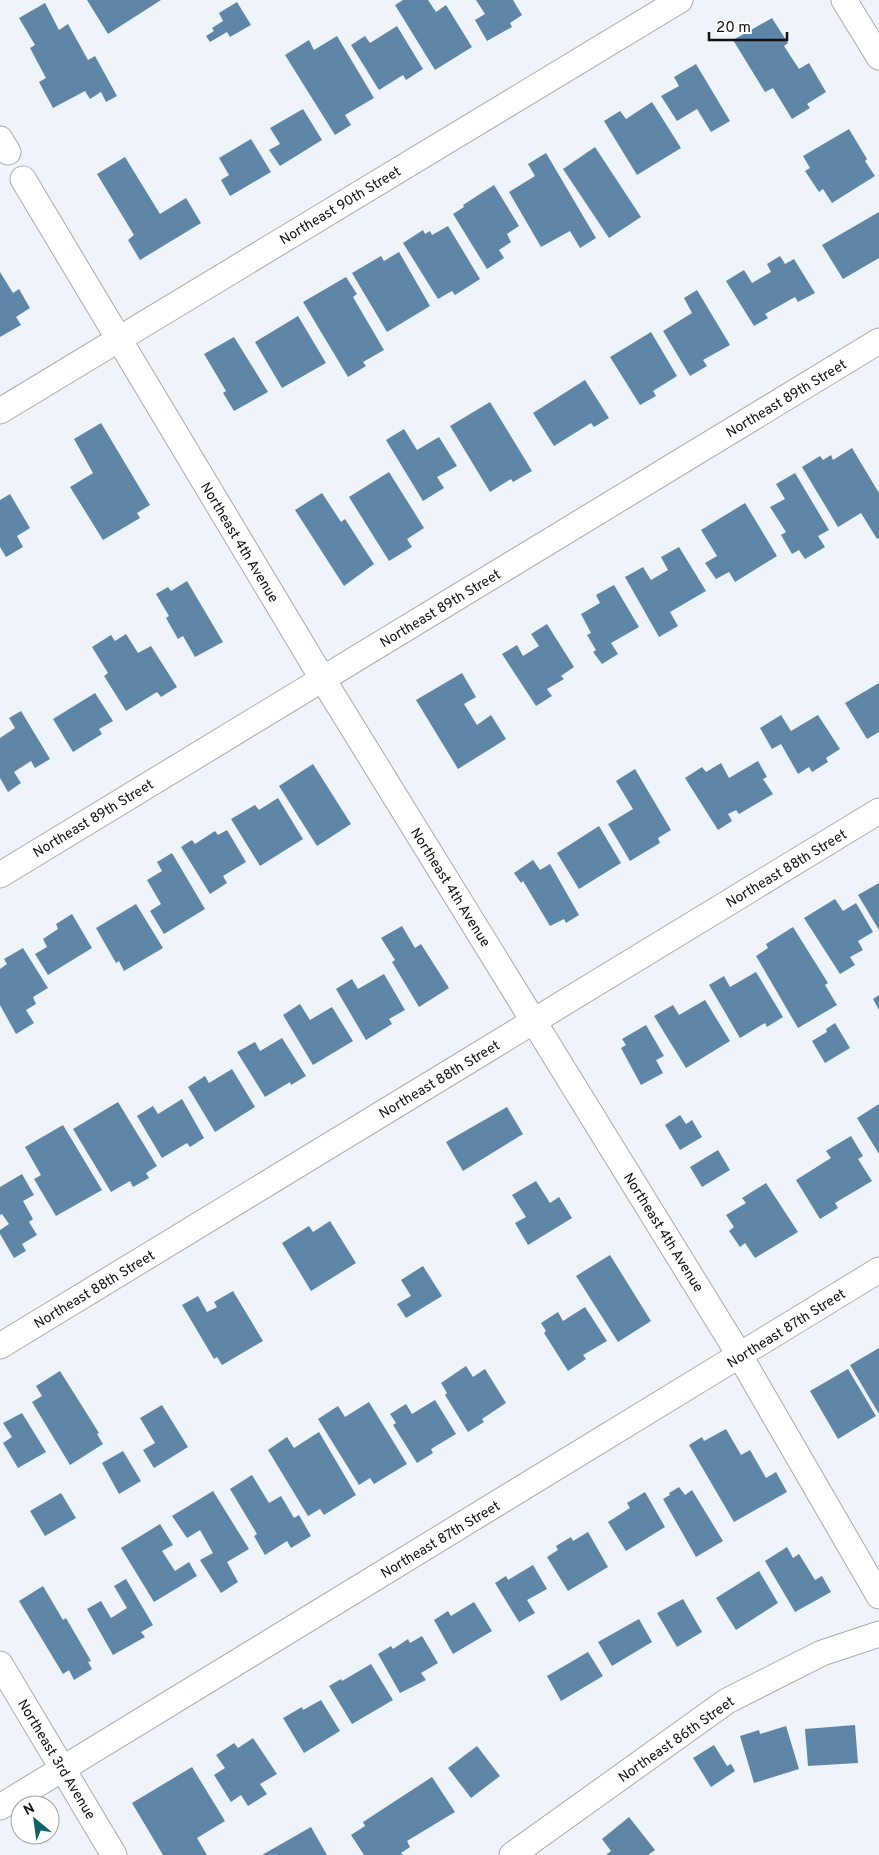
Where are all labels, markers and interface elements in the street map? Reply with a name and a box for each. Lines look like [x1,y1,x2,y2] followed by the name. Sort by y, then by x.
[709,10,786,42] scale bar
[716,19,751,38] text: 20 m
[277,163,404,249] street label: Northeast 90th Street
[723,357,850,442] street label: Northeast 89th Street
[196,480,281,606] street label: Northeast 4th Avenue
[377,567,504,652] street label: Northeast 89th Street
[30,777,157,862] street label: Northeast 89th Street
[406,825,493,951] street label: Northeast 4th Avenue
[723,826,850,912] street label: Northeast 88th Street
[376,1037,503,1123] street label: Northeast 88th Street
[619,1170,706,1296] street label: Northeast 4th Avenue
[31,1247,158,1333] street label: Northeast 88th Street
[724,1286,849,1373] street label: Northeast 87th Street
[378,1498,504,1583] street label: Northeast 87th Street
[615,1694,738,1787] street label: Northeast 86th Street
[14,1696,100,1822] street label: Northeast 3rd Avenue
[10,1795,60,1845] north arrow

